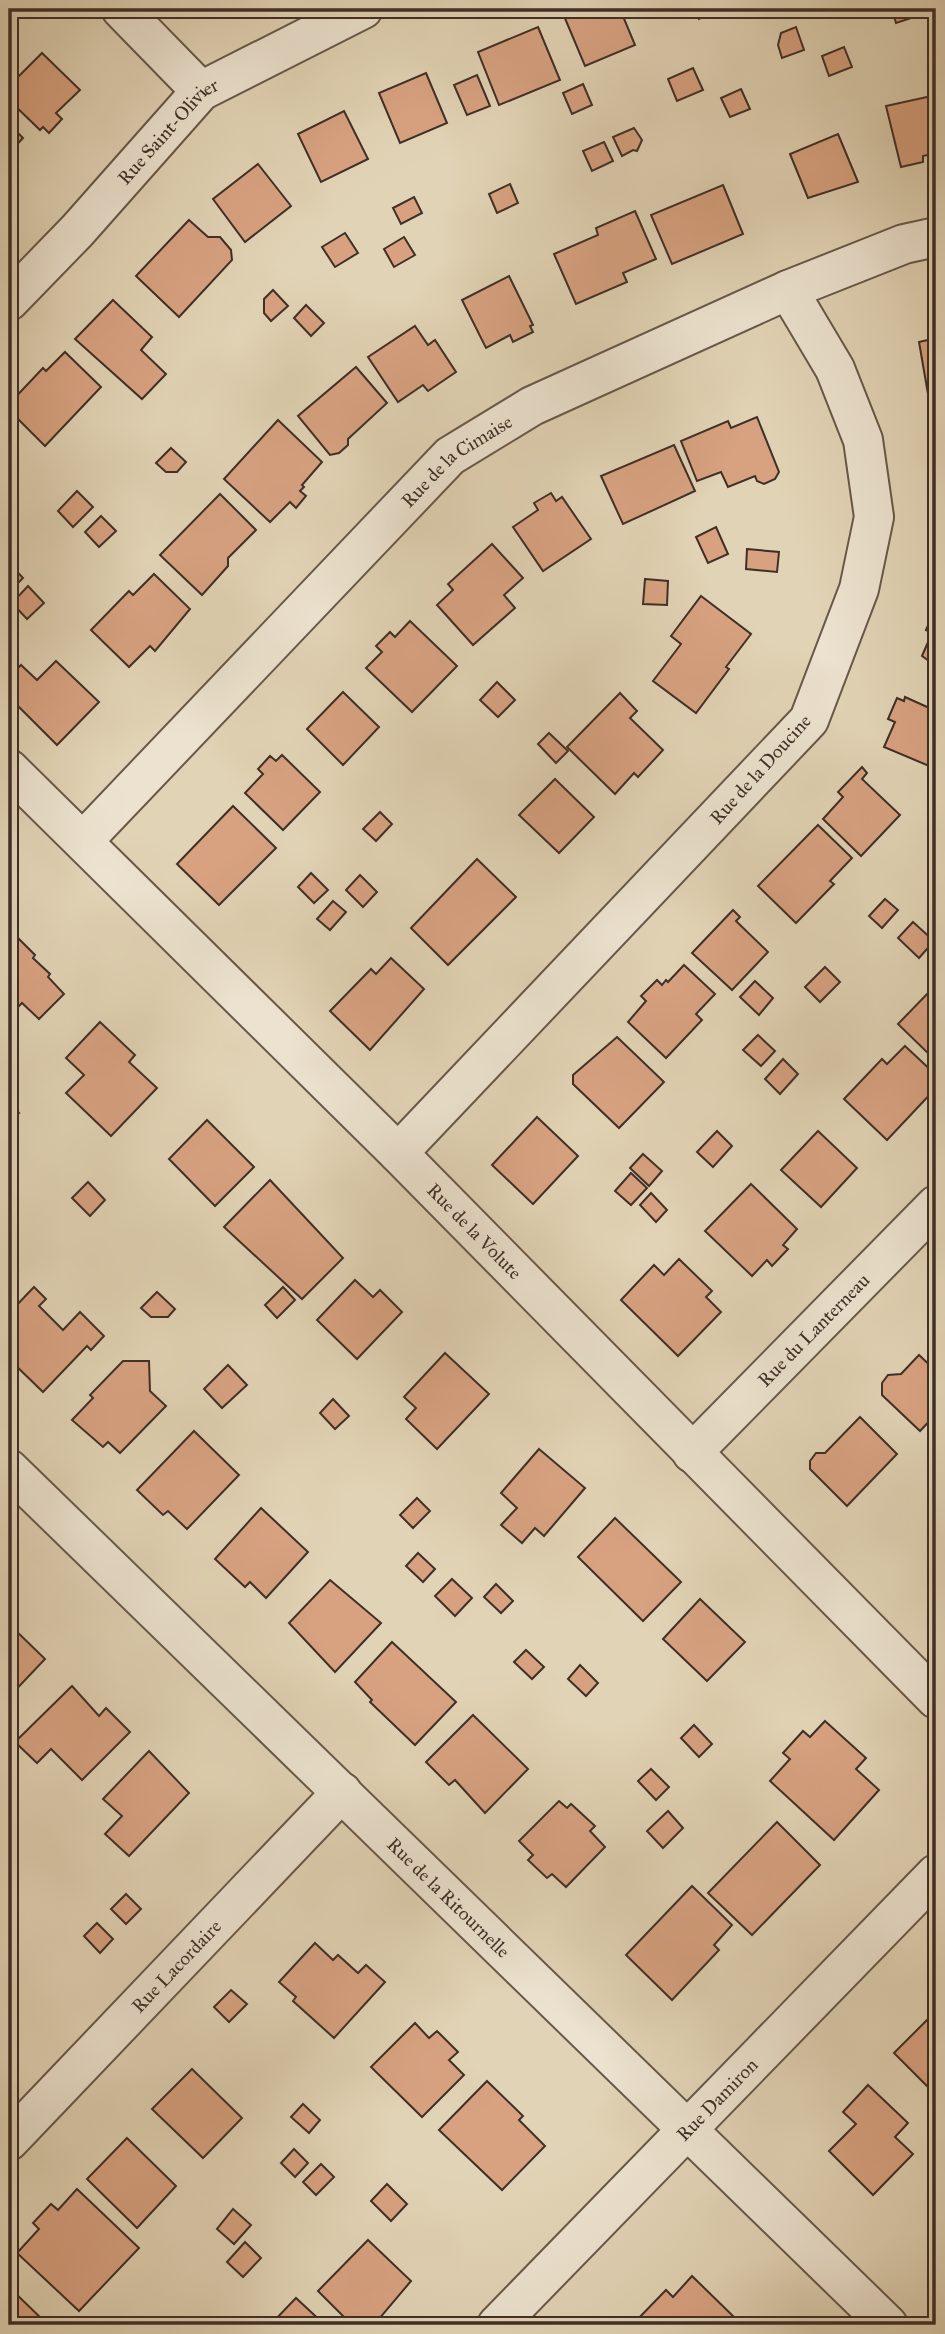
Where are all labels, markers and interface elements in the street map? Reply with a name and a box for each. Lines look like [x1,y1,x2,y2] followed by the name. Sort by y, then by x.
[113,73,223,189] street label: Rue Saint-Olivier
[396,410,516,512] street label: Rue de la Cimaise
[705,709,816,829] street label: Rue de la Doucine
[422,1178,527,1284] street label: Rue de la Volute
[753,1269,874,1391] street label: Rue du Lanterneau
[382,1833,515,1963] street label: Rue de la Ritournelle
[127,1915,226,2018] street label: Rue Lacordaire
[672,2053,763,2146] street label: Rue Damiron

